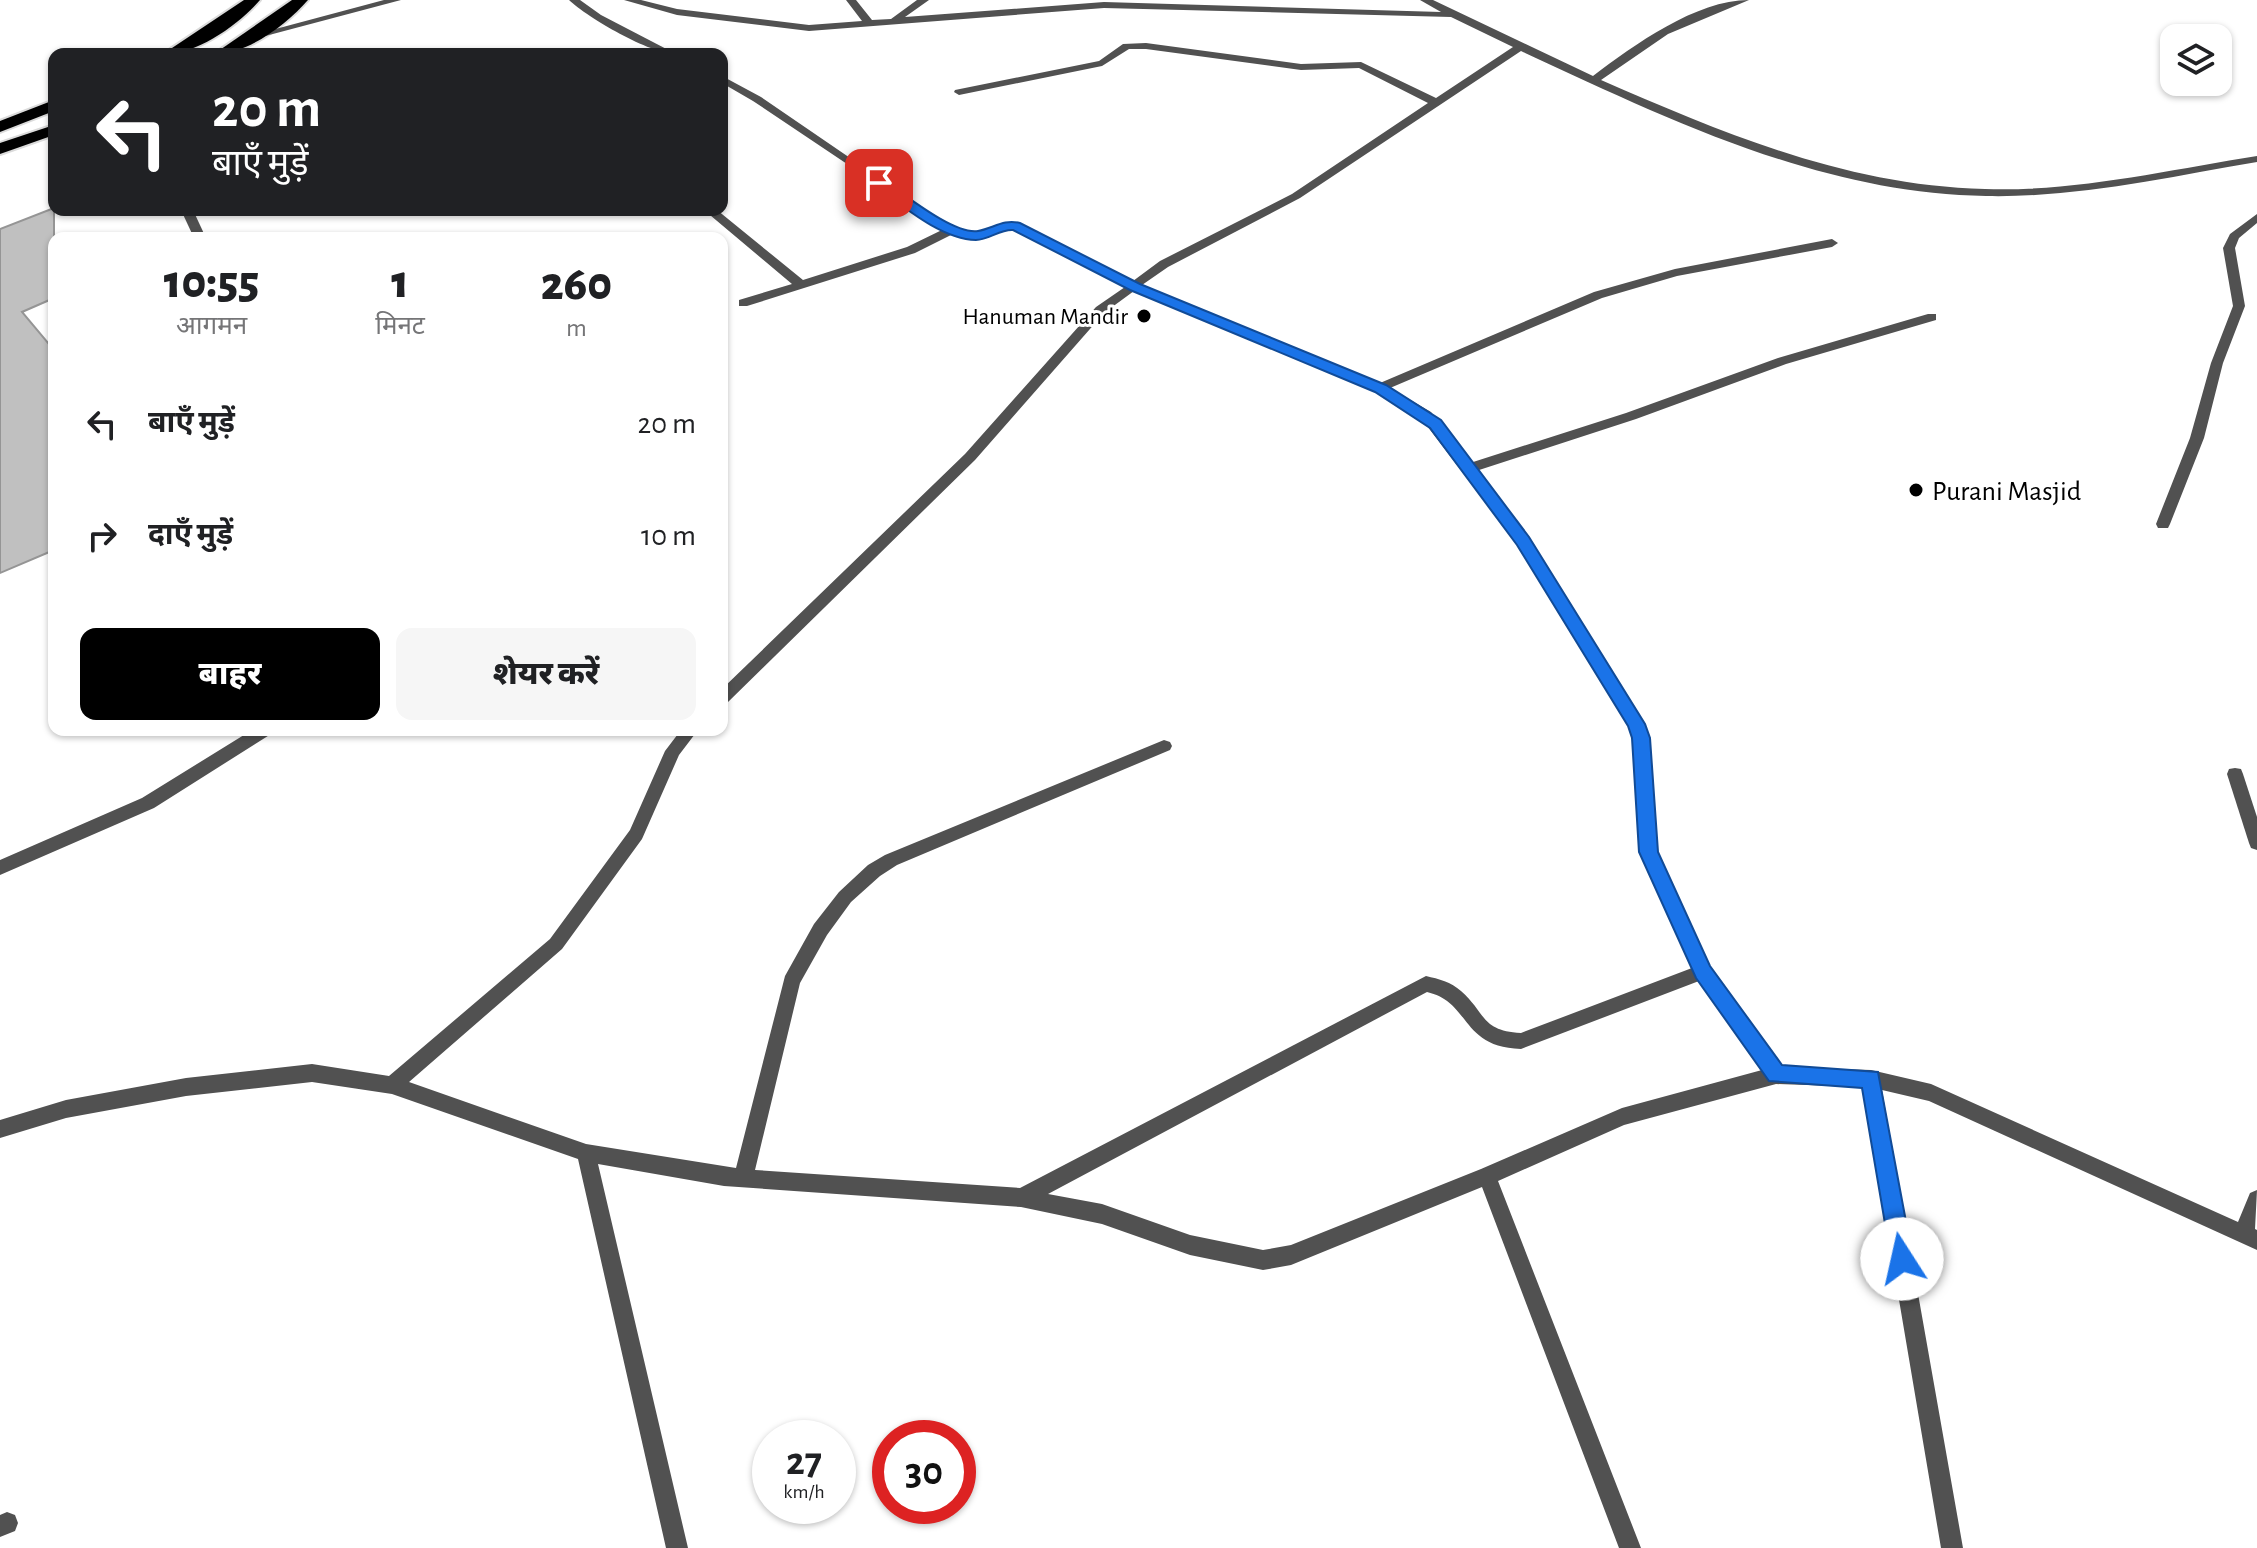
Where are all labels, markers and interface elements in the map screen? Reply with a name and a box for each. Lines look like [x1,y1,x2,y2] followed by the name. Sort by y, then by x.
[2160,24,2232,96] map controls
[2160,24,2232,96] button: layers
[80,80,184,184] icon: left
[212,81,321,137] text: 20 m
[212,146,309,182] text: बाएँ मुड़ें
[845,149,913,217] pin
[857,161,901,205] icon: arrive
[164,259,259,307] text: 10:55
[391,259,409,307] text: 1
[541,261,612,309] text: 260
[963,305,1128,329] place label: Hanuman Mandir
[1135,307,1153,325] marker: Hanuman Mandir
[176,313,247,339] text: आगमन
[375,313,425,339] text: मिनट
[566,315,587,341] text: m
[80,402,124,446] icon: left
[148,408,235,438] text: बाएँ मुड़ें
[638,409,696,439] text: 20 m
[1932,478,2081,506] place label: Purani Masjid
[1907,481,1925,499] marker: Purani Masjid
[80,514,124,558] icon: right
[148,520,233,550] text: दाएँ मुड़ें
[641,521,696,551] text: 10 m
[80,628,380,720] button: बाहर
[396,628,696,720] button: शेयर करें
[1860,1217,1944,1301] position arrow
[872,1420,976,1524] speed limit sign: 30
[786,1442,822,1482] text: 27
[783,1482,825,1502] text: km/h

